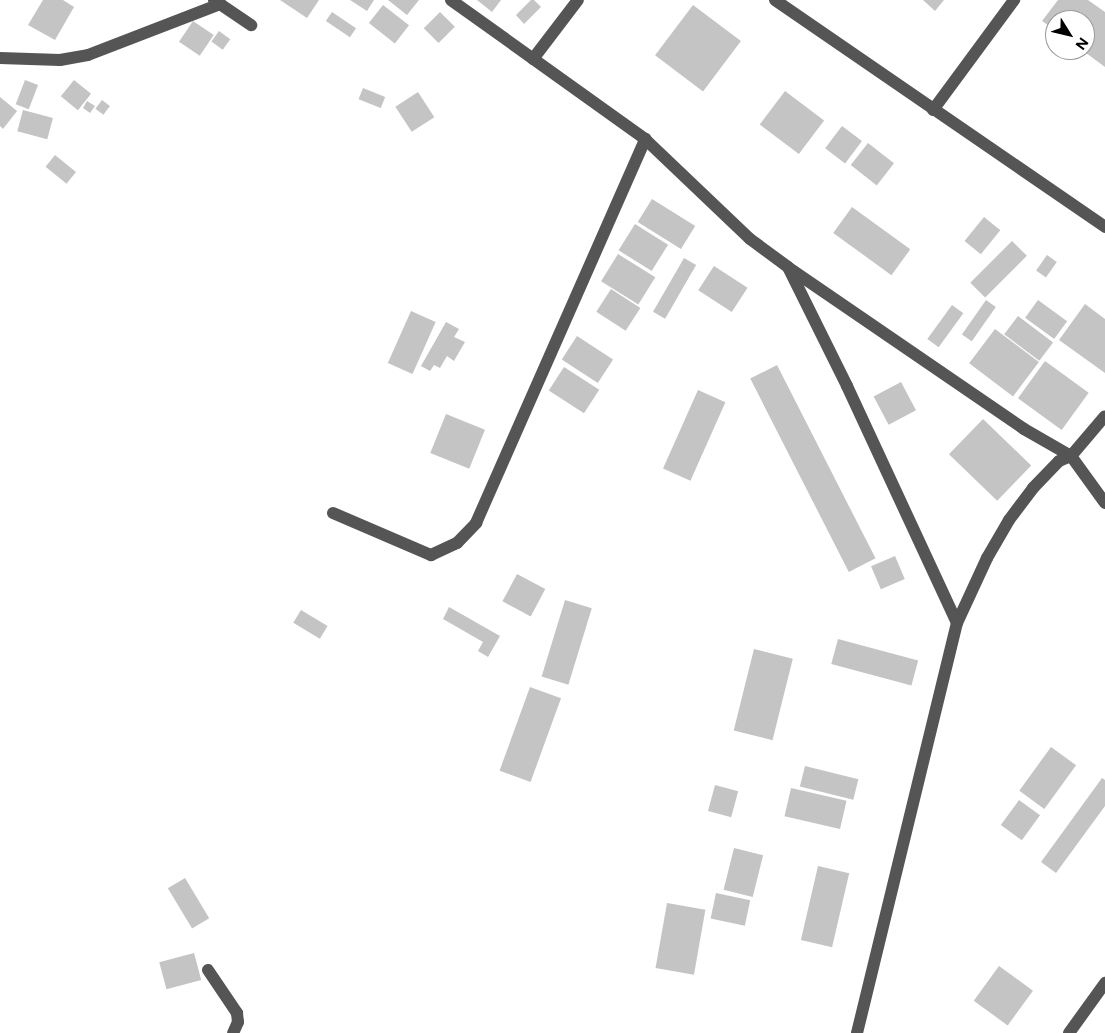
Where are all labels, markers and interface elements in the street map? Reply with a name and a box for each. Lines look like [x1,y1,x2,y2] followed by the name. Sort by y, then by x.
[1045,10,1095,60] north arrow
[1072,34,1092,53] text: N

